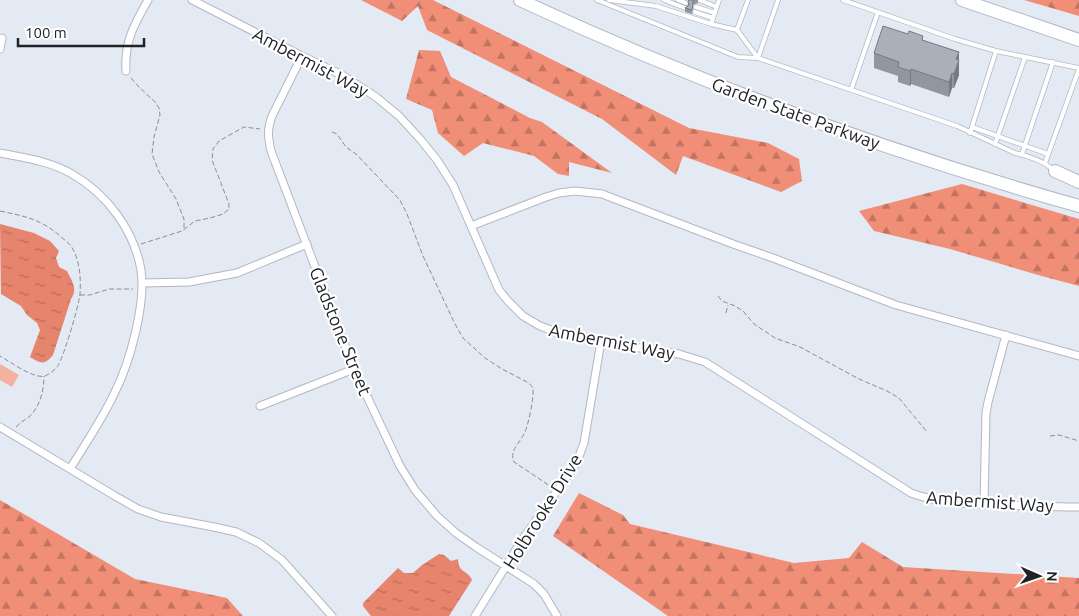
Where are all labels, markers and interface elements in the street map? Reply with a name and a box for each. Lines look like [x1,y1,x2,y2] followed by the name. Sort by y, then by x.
[18,15,144,47] scale bar
[250,23,372,101] street label: Ambermist Way
[25,24,67,41] text: 100 m
[709,73,883,153] street label: Garden State Parkway
[306,264,376,398] street label: Gladstone Street
[547,319,677,363] street label: Ambermist Way
[499,450,585,572] street label: Holbrooke Drive
[926,487,1055,515] street label: Ambermist Way
[1014,551,1064,601] north arrow
[1044,571,1060,582] text: N

